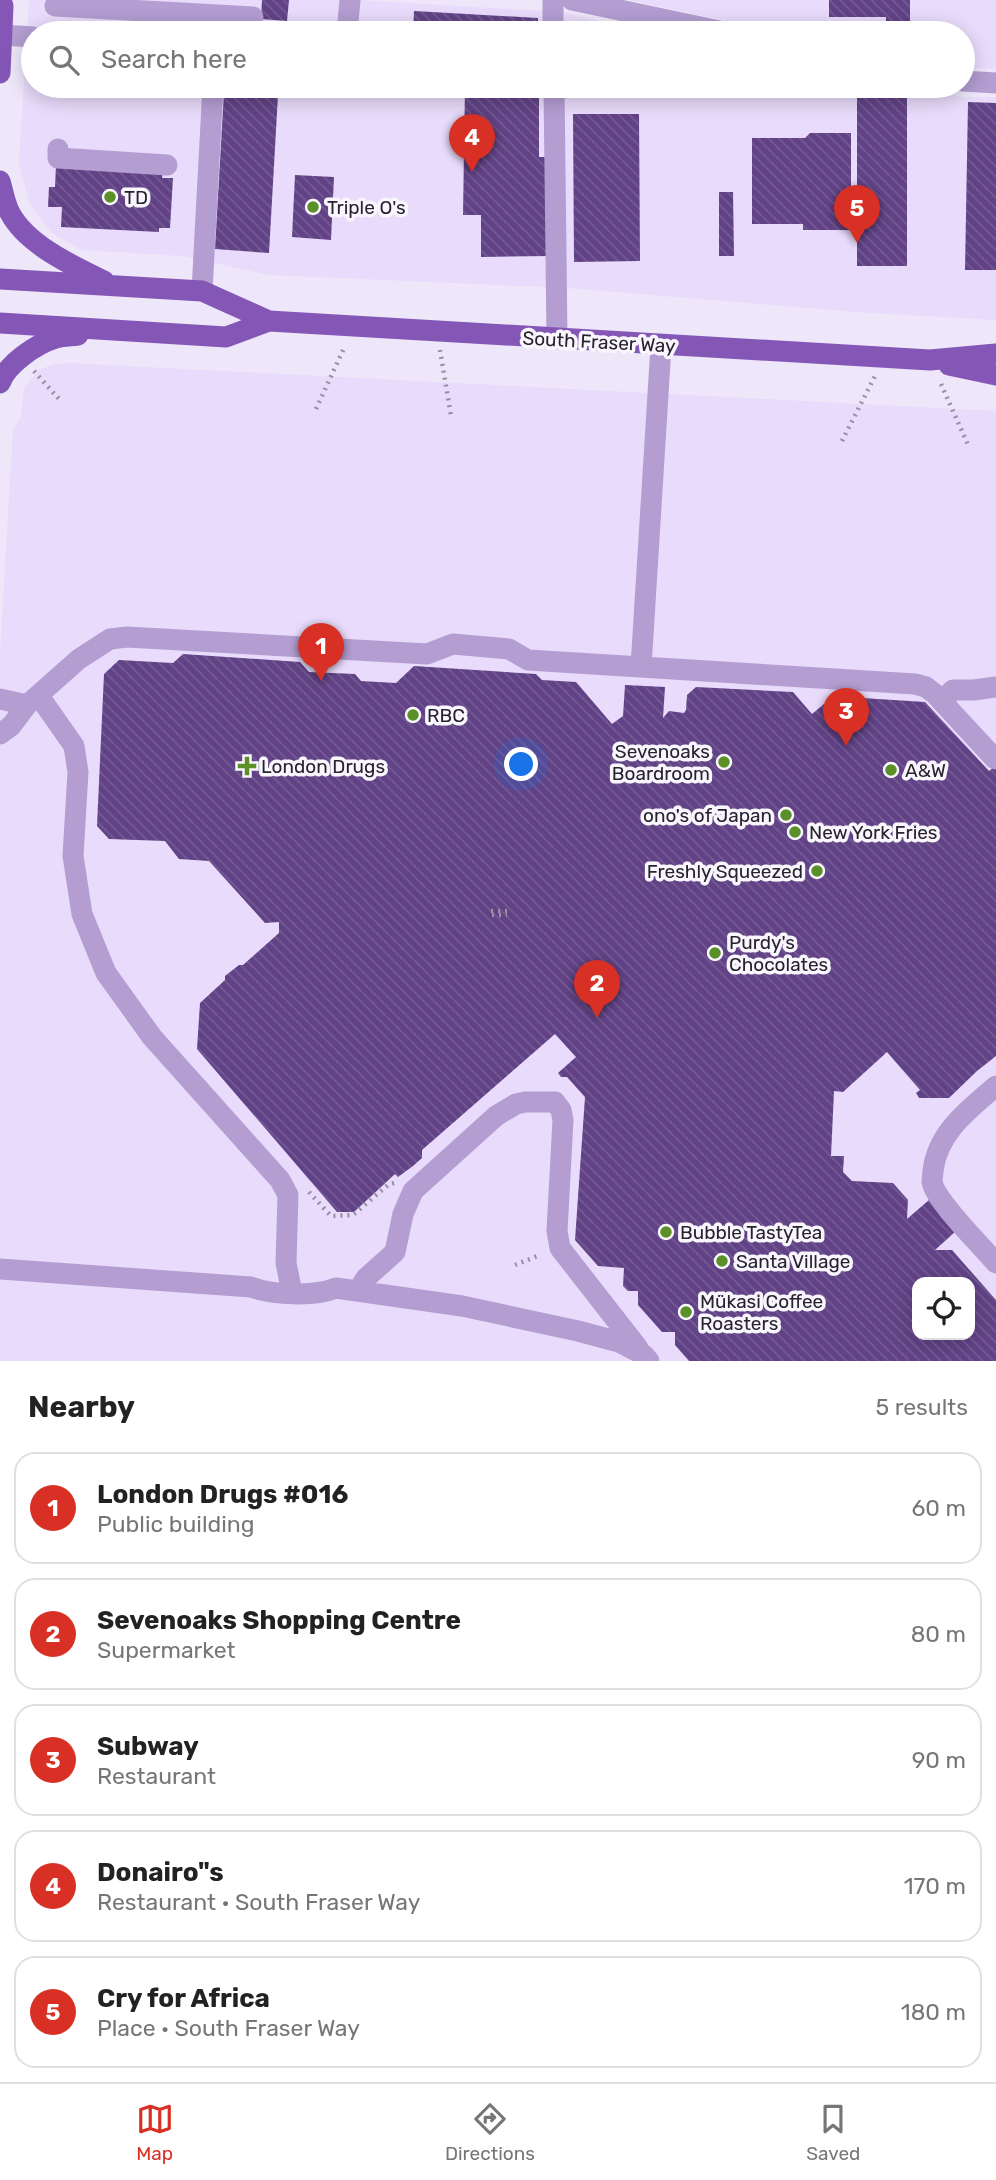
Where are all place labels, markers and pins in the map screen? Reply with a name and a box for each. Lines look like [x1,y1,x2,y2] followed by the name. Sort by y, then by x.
[449,114,495,172] pin: 4
[834,185,880,243] pin: 5
[124,186,148,209] place label: TD
[102,189,118,205] marker: TD
[327,196,406,219] place label: Triple O's
[305,199,321,215] marker: Triple O's
[298,623,344,681] pin: 1
[823,688,869,746] pin: 3
[427,704,465,727] place label: RBC
[405,707,421,723] marker: RBC
[612,740,710,785] place label: Sevenoaks Boardroom
[716,754,732,770] marker: Sevenoaks Boardroom
[261,755,385,778] place label: London Drugs
[239,758,255,774] marker: London Drugs
[905,759,946,782] place label: A&W
[883,762,899,778] marker: A&W
[643,804,772,827] place label: ono's of Japan
[778,807,794,823] marker: ono's of Japan
[809,821,938,844] place label: New York Fries
[787,824,803,840] marker: New York Fries
[647,860,803,883] place label: Freshly Squeezed
[809,863,825,879] marker: Freshly Squeezed
[729,931,828,976] place label: Purdy's Chocolates
[707,945,723,961] marker: Purdy's Chocolates
[574,960,620,1018] pin: 2
[680,1221,822,1244] place label: Bubble TastyTea
[658,1224,674,1240] marker: Bubble TastyTea
[736,1250,850,1273] place label: Santa Village
[714,1253,730,1269] marker: Santa Village
[700,1290,823,1335] place label: Mükasi Coffee Roasters
[678,1304,694,1320] marker: Mükasi Coffee Roasters

